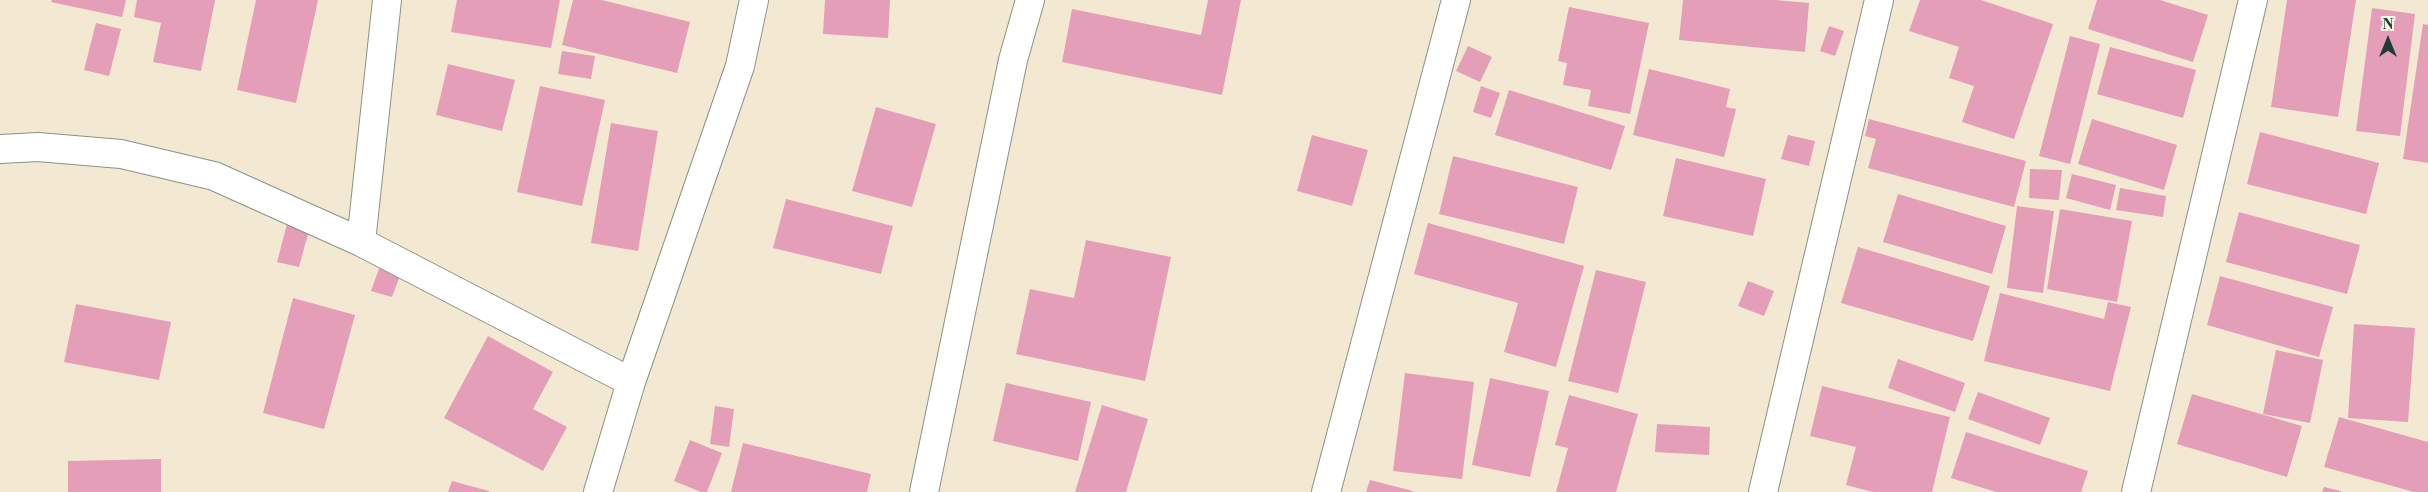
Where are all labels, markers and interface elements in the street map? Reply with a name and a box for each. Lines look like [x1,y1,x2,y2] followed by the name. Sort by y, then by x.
[2363,15,2413,65] north arrow
[2382,16,2394,34] text: N

